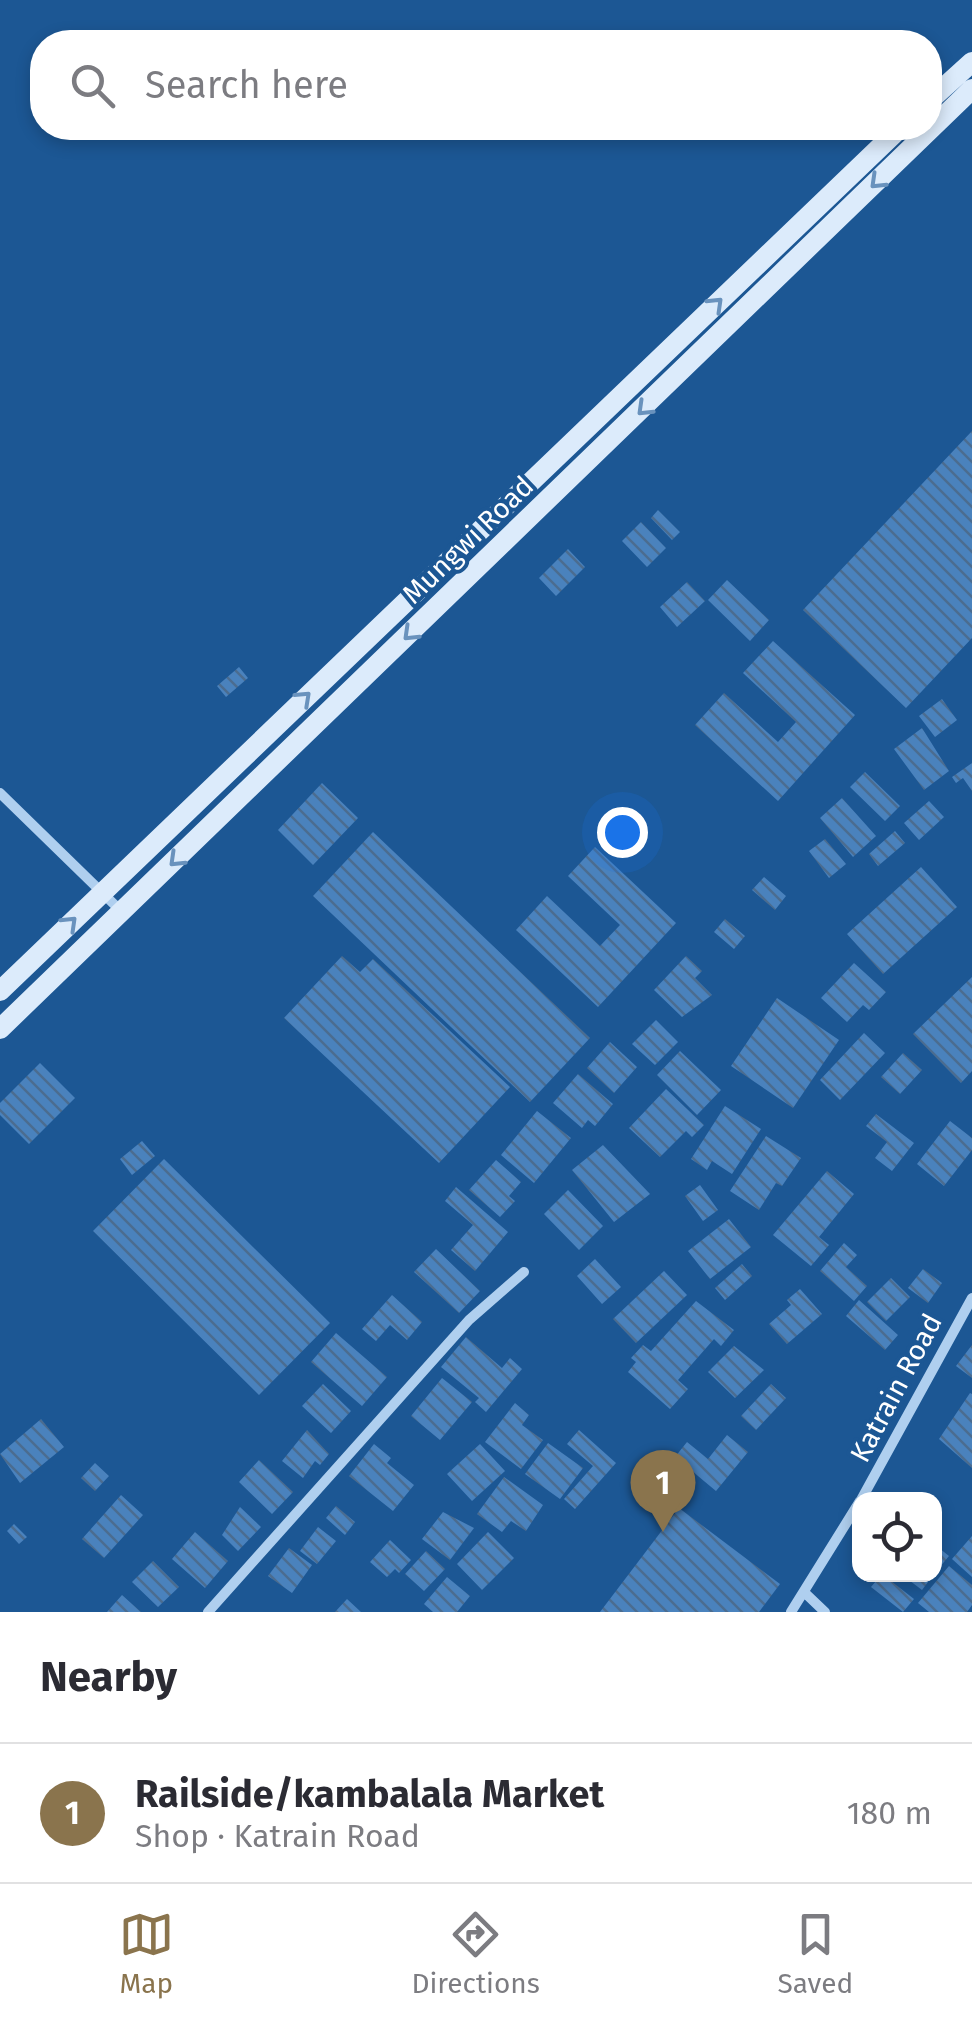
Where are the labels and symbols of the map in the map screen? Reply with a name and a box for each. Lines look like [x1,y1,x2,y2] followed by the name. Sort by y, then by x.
[871,170,889,188] one-way arrow
[704,297,722,315] one-way arrow
[638,397,656,415] one-way arrow
[396,469,540,611] street label: Mungwi Road
[403,622,422,640] one-way arrow
[292,691,311,709] one-way arrow
[597,807,648,858] your location
[170,848,188,866] one-way arrow
[58,917,77,935] one-way arrow
[843,1308,949,1468] street label: Katrain Road
[630,1450,696,1532] pin: 1

